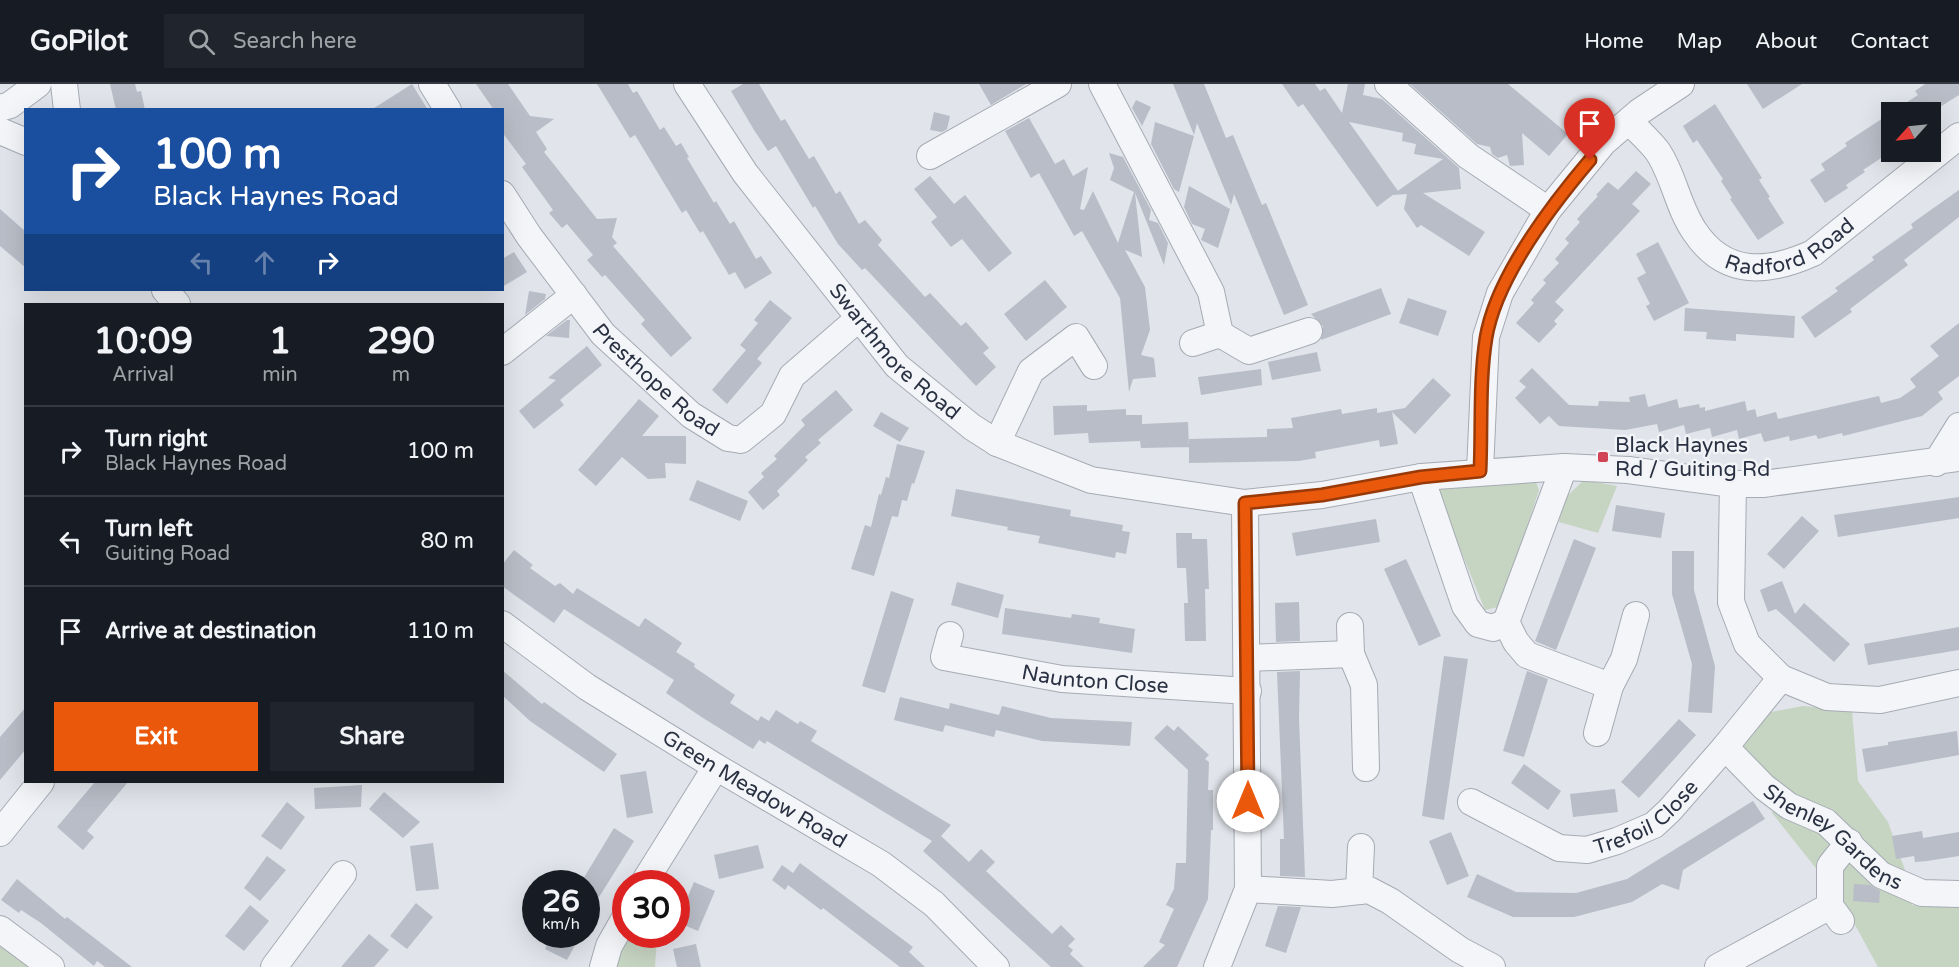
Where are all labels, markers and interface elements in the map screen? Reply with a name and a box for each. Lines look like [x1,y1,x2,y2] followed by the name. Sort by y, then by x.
[164,14,584,68] search box
[30,24,128,58] text: GoPilot
[185,25,218,58] icon: search
[233,28,357,54] text: Search here
[1584,29,1644,54] text: Home
[1677,29,1722,54] text: Map
[1755,29,1817,54] text: About
[1850,29,1929,54] text: Contact
[1564,98,1615,160] pin
[1881,102,1941,162] north arrow
[1881,102,1941,162] map controls
[1573,107,1606,140] icon: arrive
[153,129,282,180] text: 100 m
[54,132,132,210] icon: right
[153,180,399,213] text: Black Haynes Road
[1721,213,1859,280] street label: Radford Road
[185,246,218,279] icon: left
[248,246,281,279] icon: ahead
[311,246,344,279] icon: right
[824,279,965,425] street label: Swarthmore Road
[587,319,724,442] street label: Presthope Road
[93,320,193,363] text: 10:09
[269,320,291,363] text: 1
[367,320,435,363] text: 290
[112,363,174,387] text: Arrival
[262,363,298,387] text: min
[392,363,410,387] text: m
[105,426,207,452] text: Turn right
[1615,433,1770,482] place label: Black Haynes Rd / Guiting Rd
[54,435,87,468] icon: right
[407,438,474,464] text: 100 m
[1596,450,1610,464] marker: Black Haynes Rd / Guiting Rd
[105,452,287,476] text: Black Haynes Road
[105,516,193,542] text: Turn left
[54,525,87,558] icon: left
[420,528,474,554] text: 80 m
[105,542,230,566] text: Guiting Road
[54,615,87,648] icon: arrive
[105,618,316,644] text: Arrive at destination
[407,618,474,644] text: 110 m
[1020,660,1170,699] street label: Naunton Close
[54,702,258,771] button: Exit
[270,702,474,771] button: Share
[658,725,851,854] street label: Green Meadow Road
[1216,769,1280,833] position arrow
[1591,775,1704,860] street label: Trefoil Close
[1758,779,1906,896] street label: Shenley Gardens
[612,870,690,948] speed limit sign: 30
[542,883,580,920] text: 26
[542,915,580,933] text: km/h

